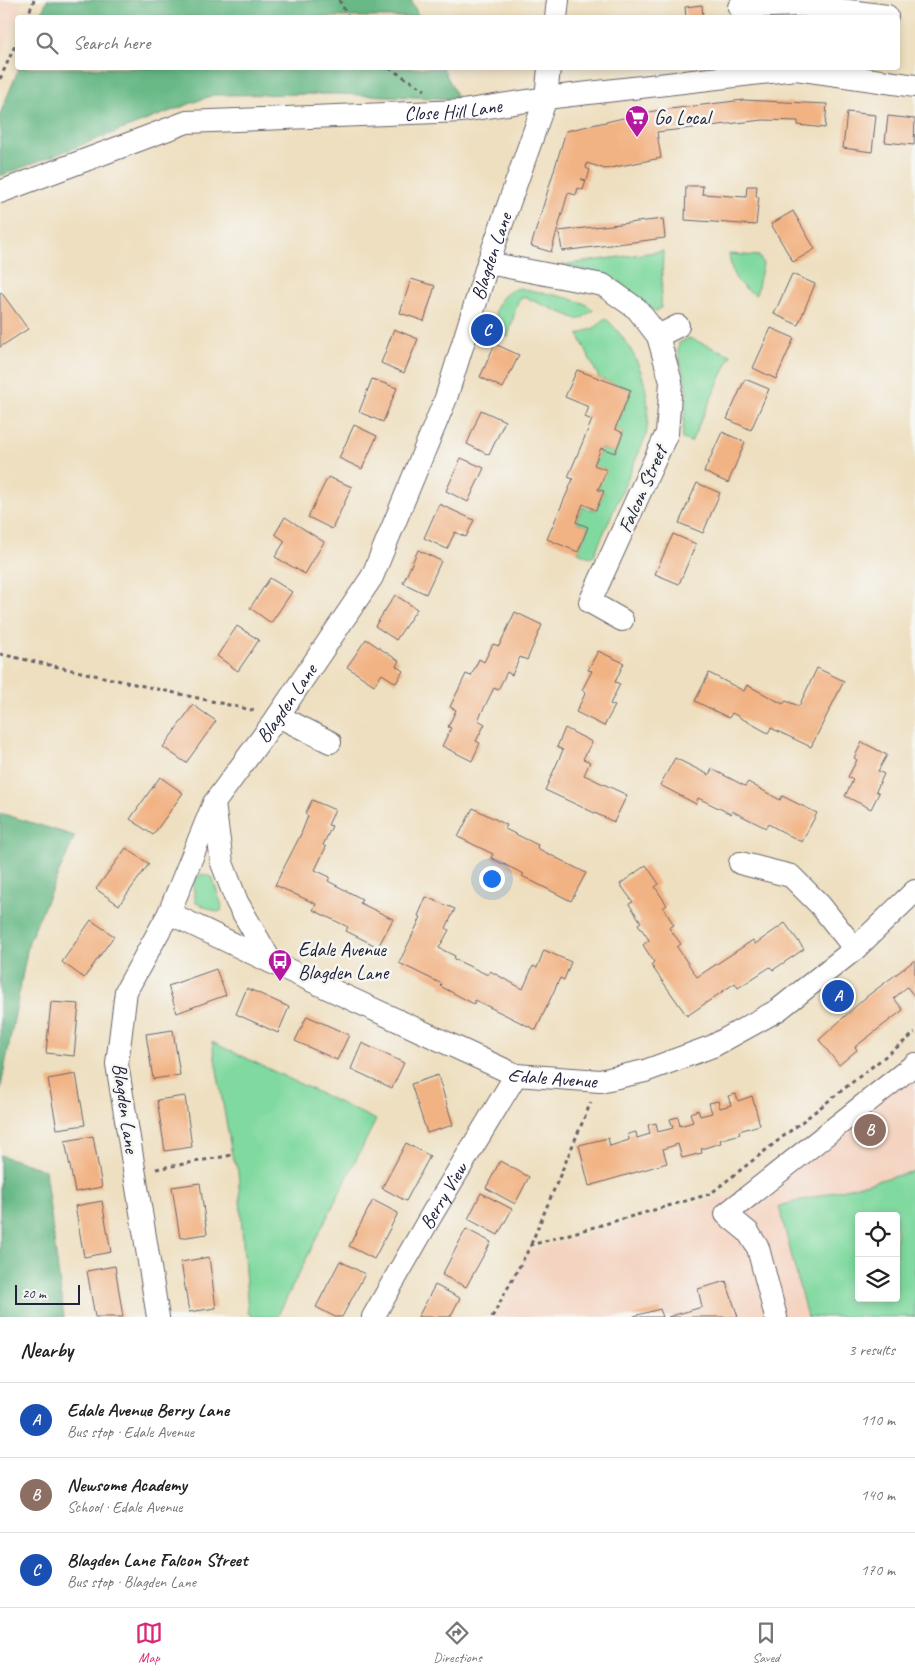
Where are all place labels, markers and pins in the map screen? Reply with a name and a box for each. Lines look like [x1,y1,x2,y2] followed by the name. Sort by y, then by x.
[624,104,650,138] supermarket icon: Go Local
[654,105,714,130] place label: Go Local
[471,311,503,349] pin: C
[298,937,390,985] place label: Edale Avenue Blagden Lane
[267,948,293,982] bus stop icon: Edale Avenue Blagden Lane
[822,977,854,1015] pin: A
[854,1111,886,1149] pin: B

